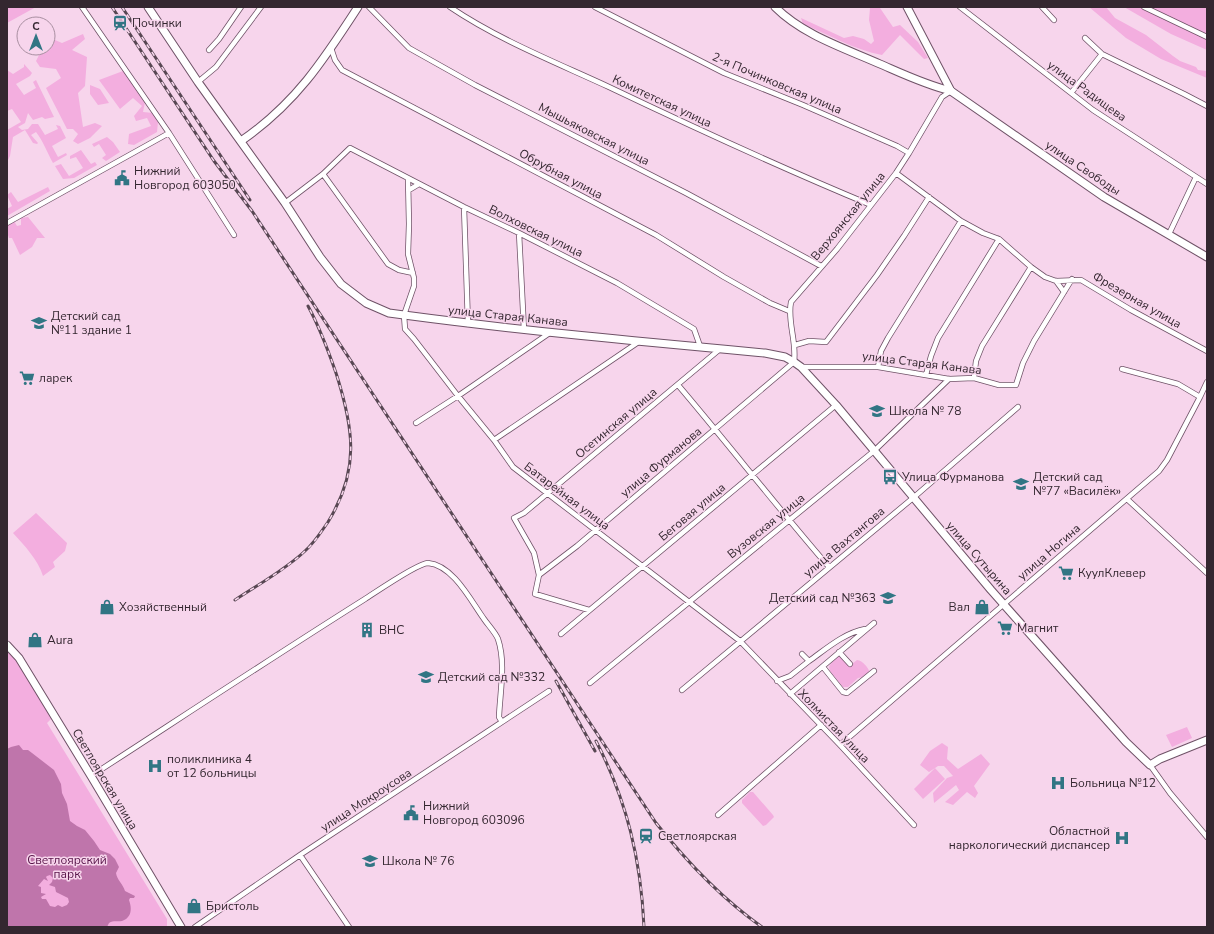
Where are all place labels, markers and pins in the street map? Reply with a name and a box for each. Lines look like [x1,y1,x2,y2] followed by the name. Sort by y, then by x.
[111,14,129,32] station icon: Починки
[132,15,182,31] place label: Починки
[134,163,236,193] place label: Нижний Новгород 603050
[113,169,131,187] public building icon: Нижний Новгород 603050
[51,308,132,338] place label: Детский сад №11 здание 1
[30,314,48,332] school or university icon: Детский сад №11 здание 1
[18,369,36,387] supermarket icon: ларек
[39,370,73,386] place label: ларек
[868,402,886,420] school or university icon: Школа № 78
[889,403,962,419] place label: Школа № 78
[881,468,899,486] bus stop icon: Улица Фурманова
[901,469,1004,485] place label: Улица Фурманова
[1033,469,1121,499] place label: Детский сад №77 «Василёк»
[1012,475,1030,493] school or university icon: Детский сад №77 «Василёк»
[1057,564,1075,582] supermarket icon: КуулКлевер
[1078,565,1146,581] place label: КуулКлевер
[879,589,897,607] school or university icon: Детский сад №363
[769,590,876,606] place label: Детский сад №363
[98,598,116,616] shop icon: Хозяйственный
[973,598,991,616] shop icon: Вал
[119,599,207,615] place label: Хозяйственный
[949,599,970,615] place label: Вал
[996,619,1014,637] supermarket icon: Магнит
[1017,620,1059,636] place label: Магнит
[358,621,376,639] building icon: ВНС
[379,622,404,638] place label: ВНС
[26,631,44,649] shop icon: Aura
[47,632,73,648] place label: Aura
[417,668,435,686] school or university icon: Детский сад №332
[438,669,545,685] place label: Детский сад №332
[167,751,256,781] place label: поликлиника 4 от 12 больницы
[146,757,164,775] hospital icon: поликлиника 4 от 12 больницы
[1049,774,1067,792] hospital icon: Больница №12
[1070,775,1156,791] place label: Больница №12
[423,798,525,828] place label: Нижний Новгород 603096
[402,804,420,822] public building icon: Нижний Новгород 603096
[949,823,1110,853] place label: Областной наркологический диспансер
[637,827,655,845] station icon: Светлоярская
[658,828,737,844] place label: Светлоярская
[1113,829,1131,847] hospital icon: Областной наркологический диспансер
[361,852,379,870] school or university icon: Школа № 76
[382,853,455,869] place label: Школа № 76
[185,897,203,915] shop icon: Бристоль
[206,898,259,914] place label: Бристоль

